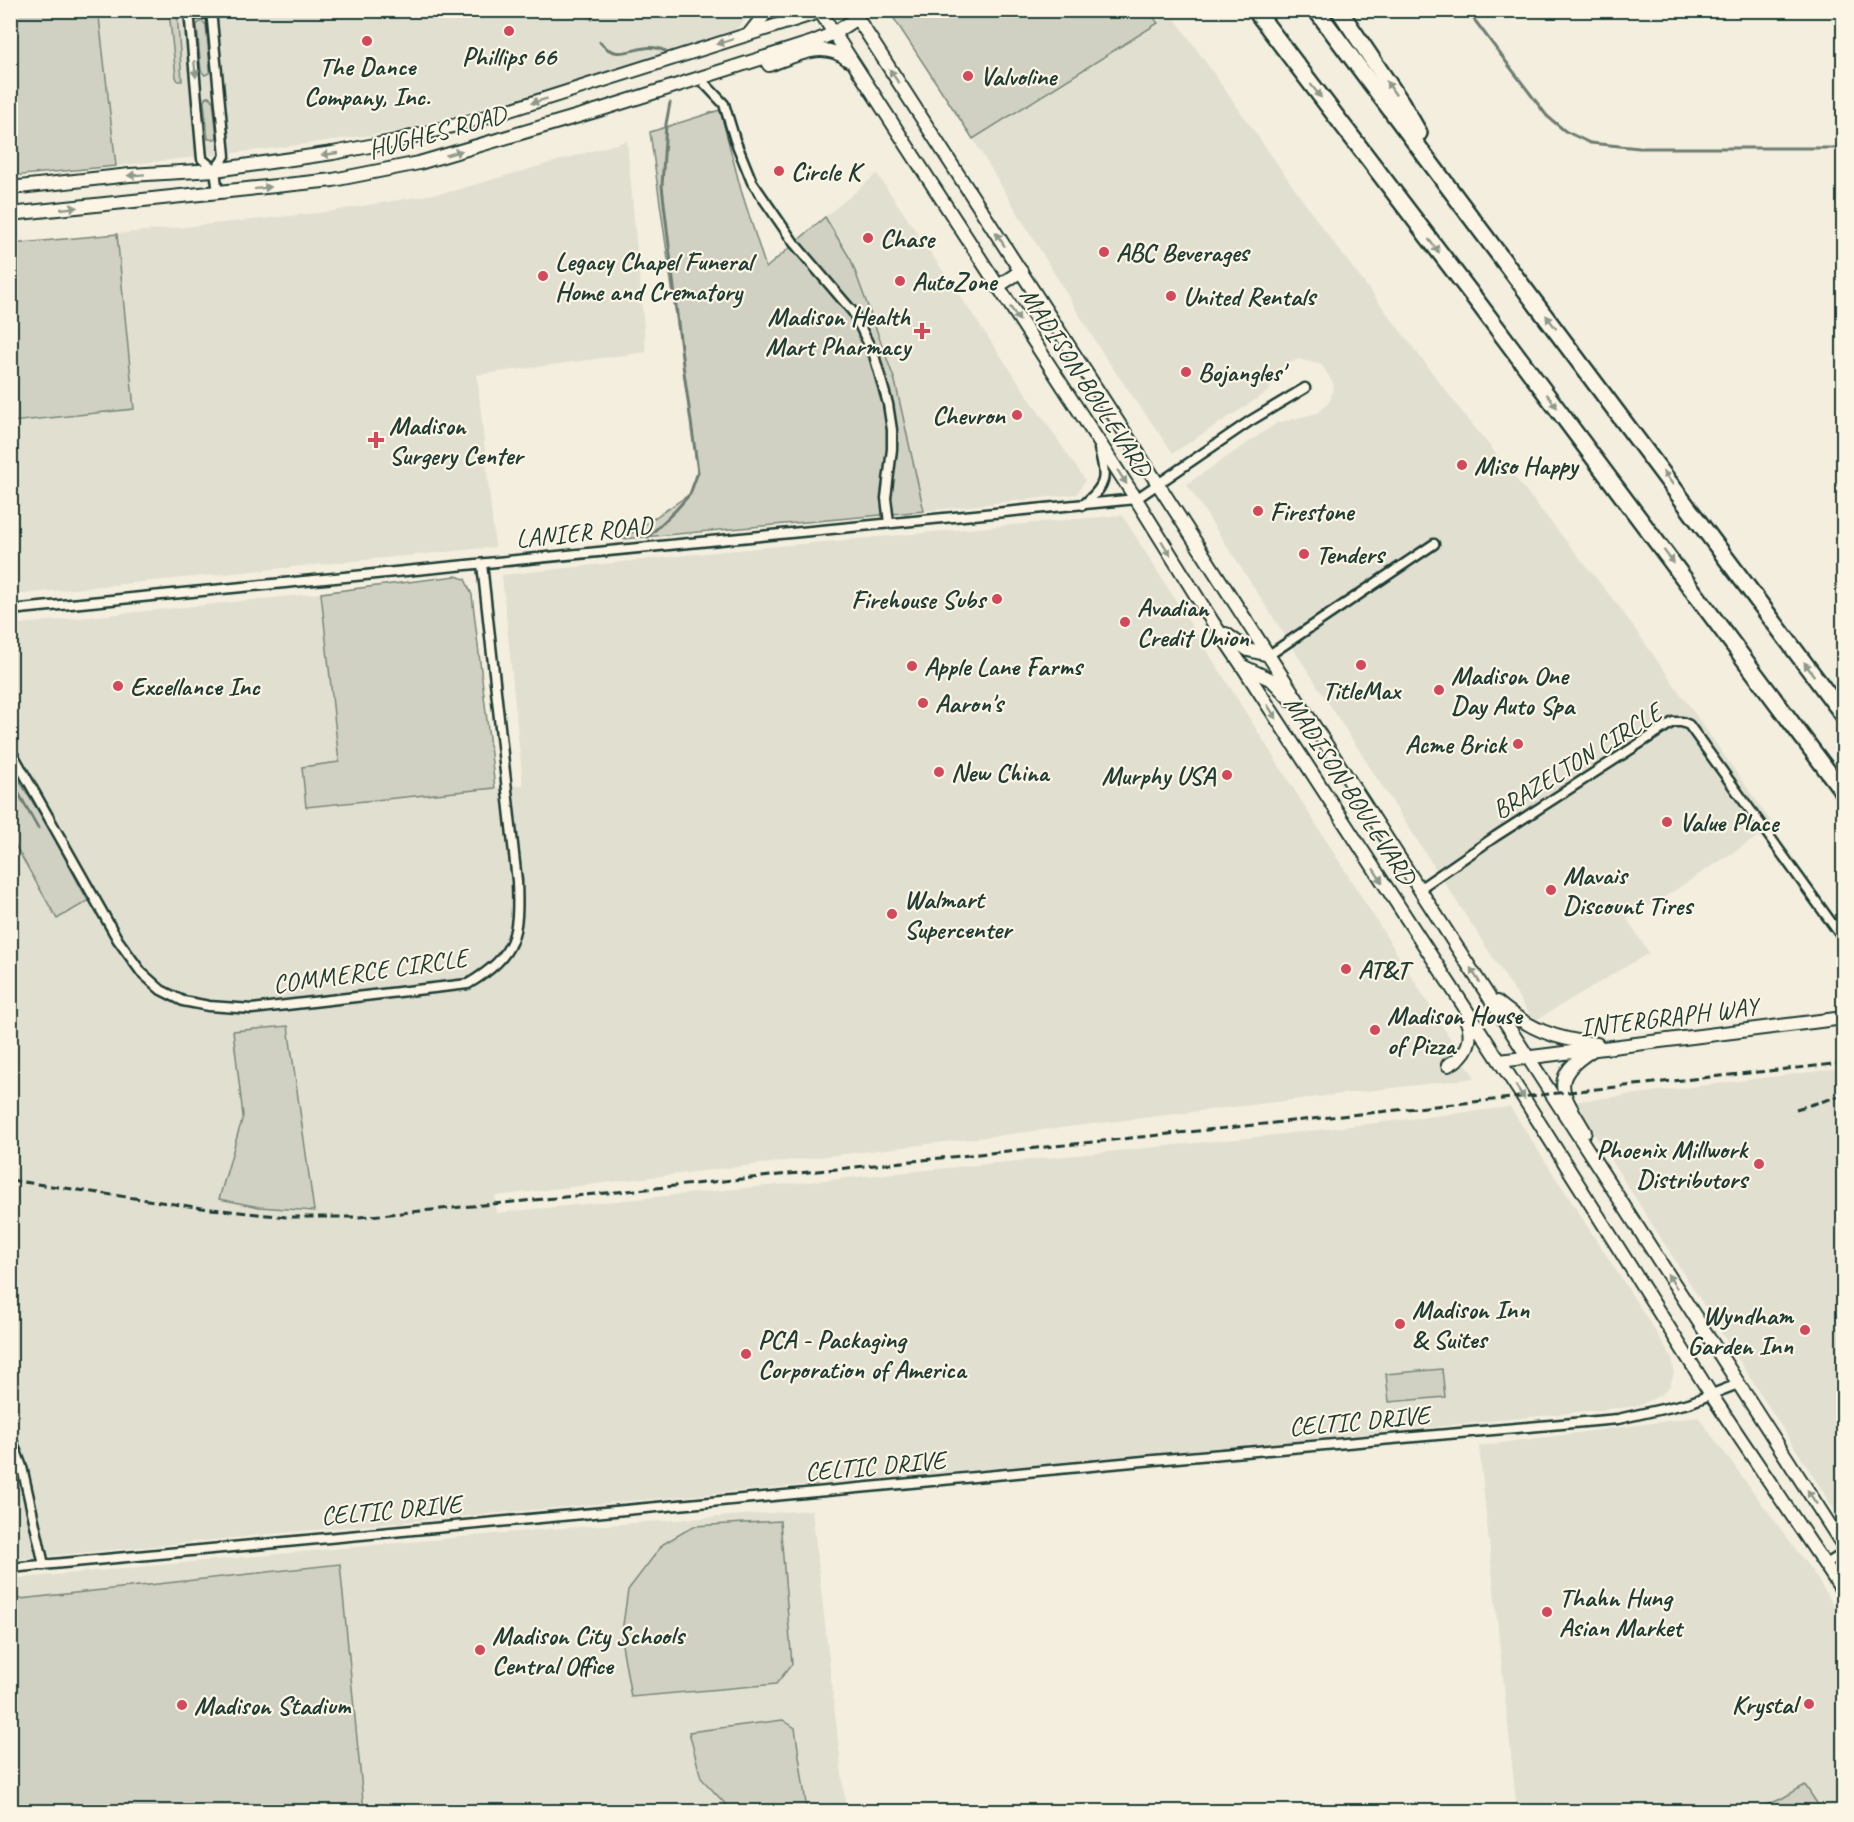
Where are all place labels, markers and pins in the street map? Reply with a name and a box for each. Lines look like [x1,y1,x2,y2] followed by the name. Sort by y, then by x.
[502,24,516,38] marker: Phillips 66
[360,34,374,48] marker: The Dance Company, Inc.
[462,40,558,73] place label: Phillips 66
[304,50,431,113] place label: The Dance Company, Inc.
[980,60,1058,93] place label: Valvoline
[961,69,975,83] marker: Valvoline
[791,155,866,188] place label: Circle K
[772,164,786,178] marker: Circle K
[880,222,936,255] place label: Chase
[861,231,875,245] marker: Chase
[1116,236,1251,269] place label: ABC Beverages
[555,245,758,308] place label: Legacy Chapel Funeral Home and Crematory
[1097,245,1111,259] marker: ABC Beverages
[912,265,999,298] place label: AutoZone
[536,269,550,283] marker: Legacy Chapel Funeral Home and Crematory
[893,274,907,288] marker: AutoZone
[1183,280,1318,313] place label: United Rentals
[1164,289,1178,303] marker: United Rentals
[765,300,913,363] place label: Madison Health Mart Pharmacy
[915,324,929,338] marker: Madison Health Mart Pharmacy
[1198,356,1289,389] place label: Bojangles'
[1179,365,1193,379] marker: Bojangles'
[932,399,1006,432] place label: Chevron
[1010,408,1024,422] marker: Chevron
[389,409,525,472] place label: Madison Surgery Center
[367,431,385,449] marker: Madison Surgery Center
[1474,449,1581,482] place label: Miso Happy
[1455,458,1469,472] marker: Miso Happy
[1270,495,1356,528] place label: Firestone
[1251,504,1265,518] marker: Firestone
[1316,538,1387,571] place label: Tenders
[1297,547,1311,561] marker: Tenders
[851,583,988,616] place label: Firehouse Subs
[1137,591,1250,654] place label: Avadian Credit Union
[990,592,1004,606] marker: Firehouse Subs
[1118,615,1132,629] marker: Avadian Credit Union
[924,650,1085,683] place label: Apple Lane Farms
[1354,658,1368,672] marker: TitleMax
[905,659,919,673] marker: Apple Lane Farms
[1451,659,1576,722] place label: Madison One Day Auto Spa
[130,670,261,703] place label: Excellance Inc
[1322,674,1402,707] place label: TitleMax
[111,679,125,693] marker: Excellance Inc
[1432,683,1446,697] marker: Madison One Day Auto Spa
[935,687,1006,720] place label: Aaron's
[916,696,930,710] marker: Aaron's
[1405,728,1508,761] place label: Acme Brick
[1511,737,1525,751] marker: Acme Brick
[951,756,1051,789] place label: New China
[1102,759,1217,792] place label: Murphy USA
[932,765,946,779] marker: New China
[1220,768,1234,782] marker: Murphy USA
[1679,806,1781,839] place label: Value Place
[1660,815,1674,829] marker: Value Place
[1563,859,1695,922] place label: Mavais Discount Tires
[904,883,1014,946] place label: Walmart Supercenter
[1544,883,1558,897] marker: Mavais Discount Tires
[885,907,899,921] marker: Walmart Supercenter
[1358,953,1415,986] place label: AT&T
[1339,962,1353,976] marker: AT&T
[1387,999,1524,1062] place label: Madison House of Pizza
[1368,1023,1382,1037] marker: Madison House of Pizza
[1596,1133,1750,1196] place label: Phoenix Millwork Distributors
[1752,1157,1766,1171] marker: Phoenix Millwork Distributors
[1412,1293,1530,1356] place label: Madison Inn & Suites
[1688,1299,1795,1362] place label: Wyndham Garden Inn
[1393,1317,1407,1331] marker: Madison Inn & Suites
[758,1323,968,1386] place label: PCA - Packaging Corporation of America
[1798,1323,1812,1337] marker: Wyndham Garden Inn
[739,1347,753,1361] marker: PCA - Packaging Corporation of America
[1559,1581,1685,1644] place label: Thahn Hung Asian Market
[1540,1605,1554,1619] marker: Thahn Hung Asian Market
[492,1619,687,1682] place label: Madison City Schools Central Office
[473,1643,487,1657] marker: Madison City Schools Central Office
[1732,1688,1801,1721] place label: Krystal
[194,1689,352,1722] place label: Madison Stadium
[1802,1697,1816,1711] marker: Krystal
[175,1698,189,1712] marker: Madison Stadium

